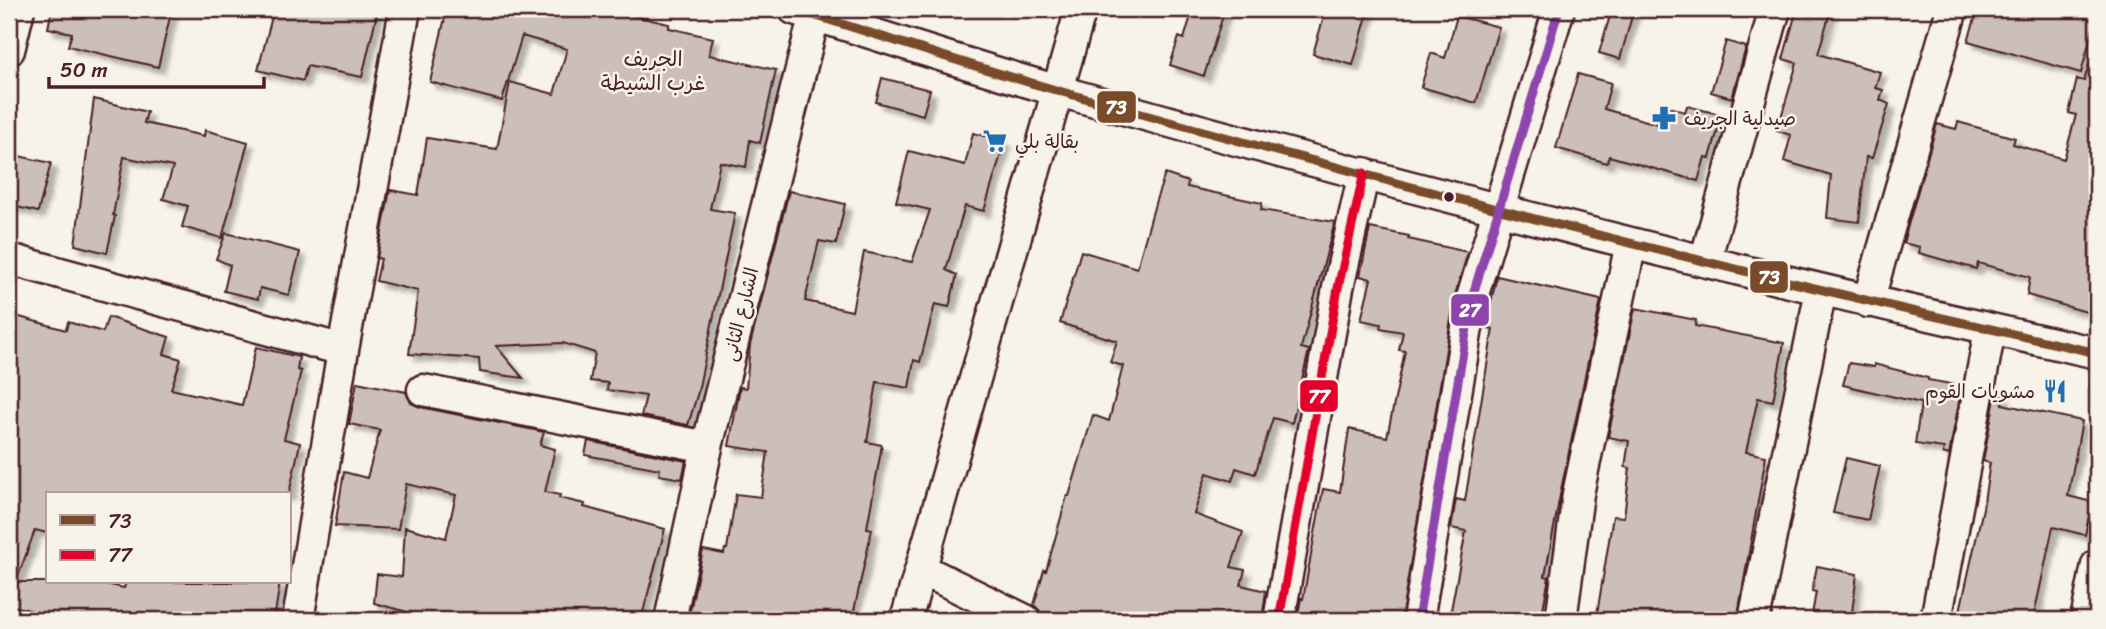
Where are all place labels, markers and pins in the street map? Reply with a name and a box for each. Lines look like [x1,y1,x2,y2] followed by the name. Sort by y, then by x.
[1684,102,1796,135] place label: صيدلية الجريف
[1650,104,1678,132] pharmacy icon: صيدلية الجريف
[1015,125,1079,158] place label: بقالة بلي
[981,127,1009,155] supermarket icon: بقالة بلي
[1442,190,1456,204] unlabelled marker
[1925,375,2035,408] place label: مشويات القوم
[2041,377,2069,405] restaurant icon: مشويات القوم

